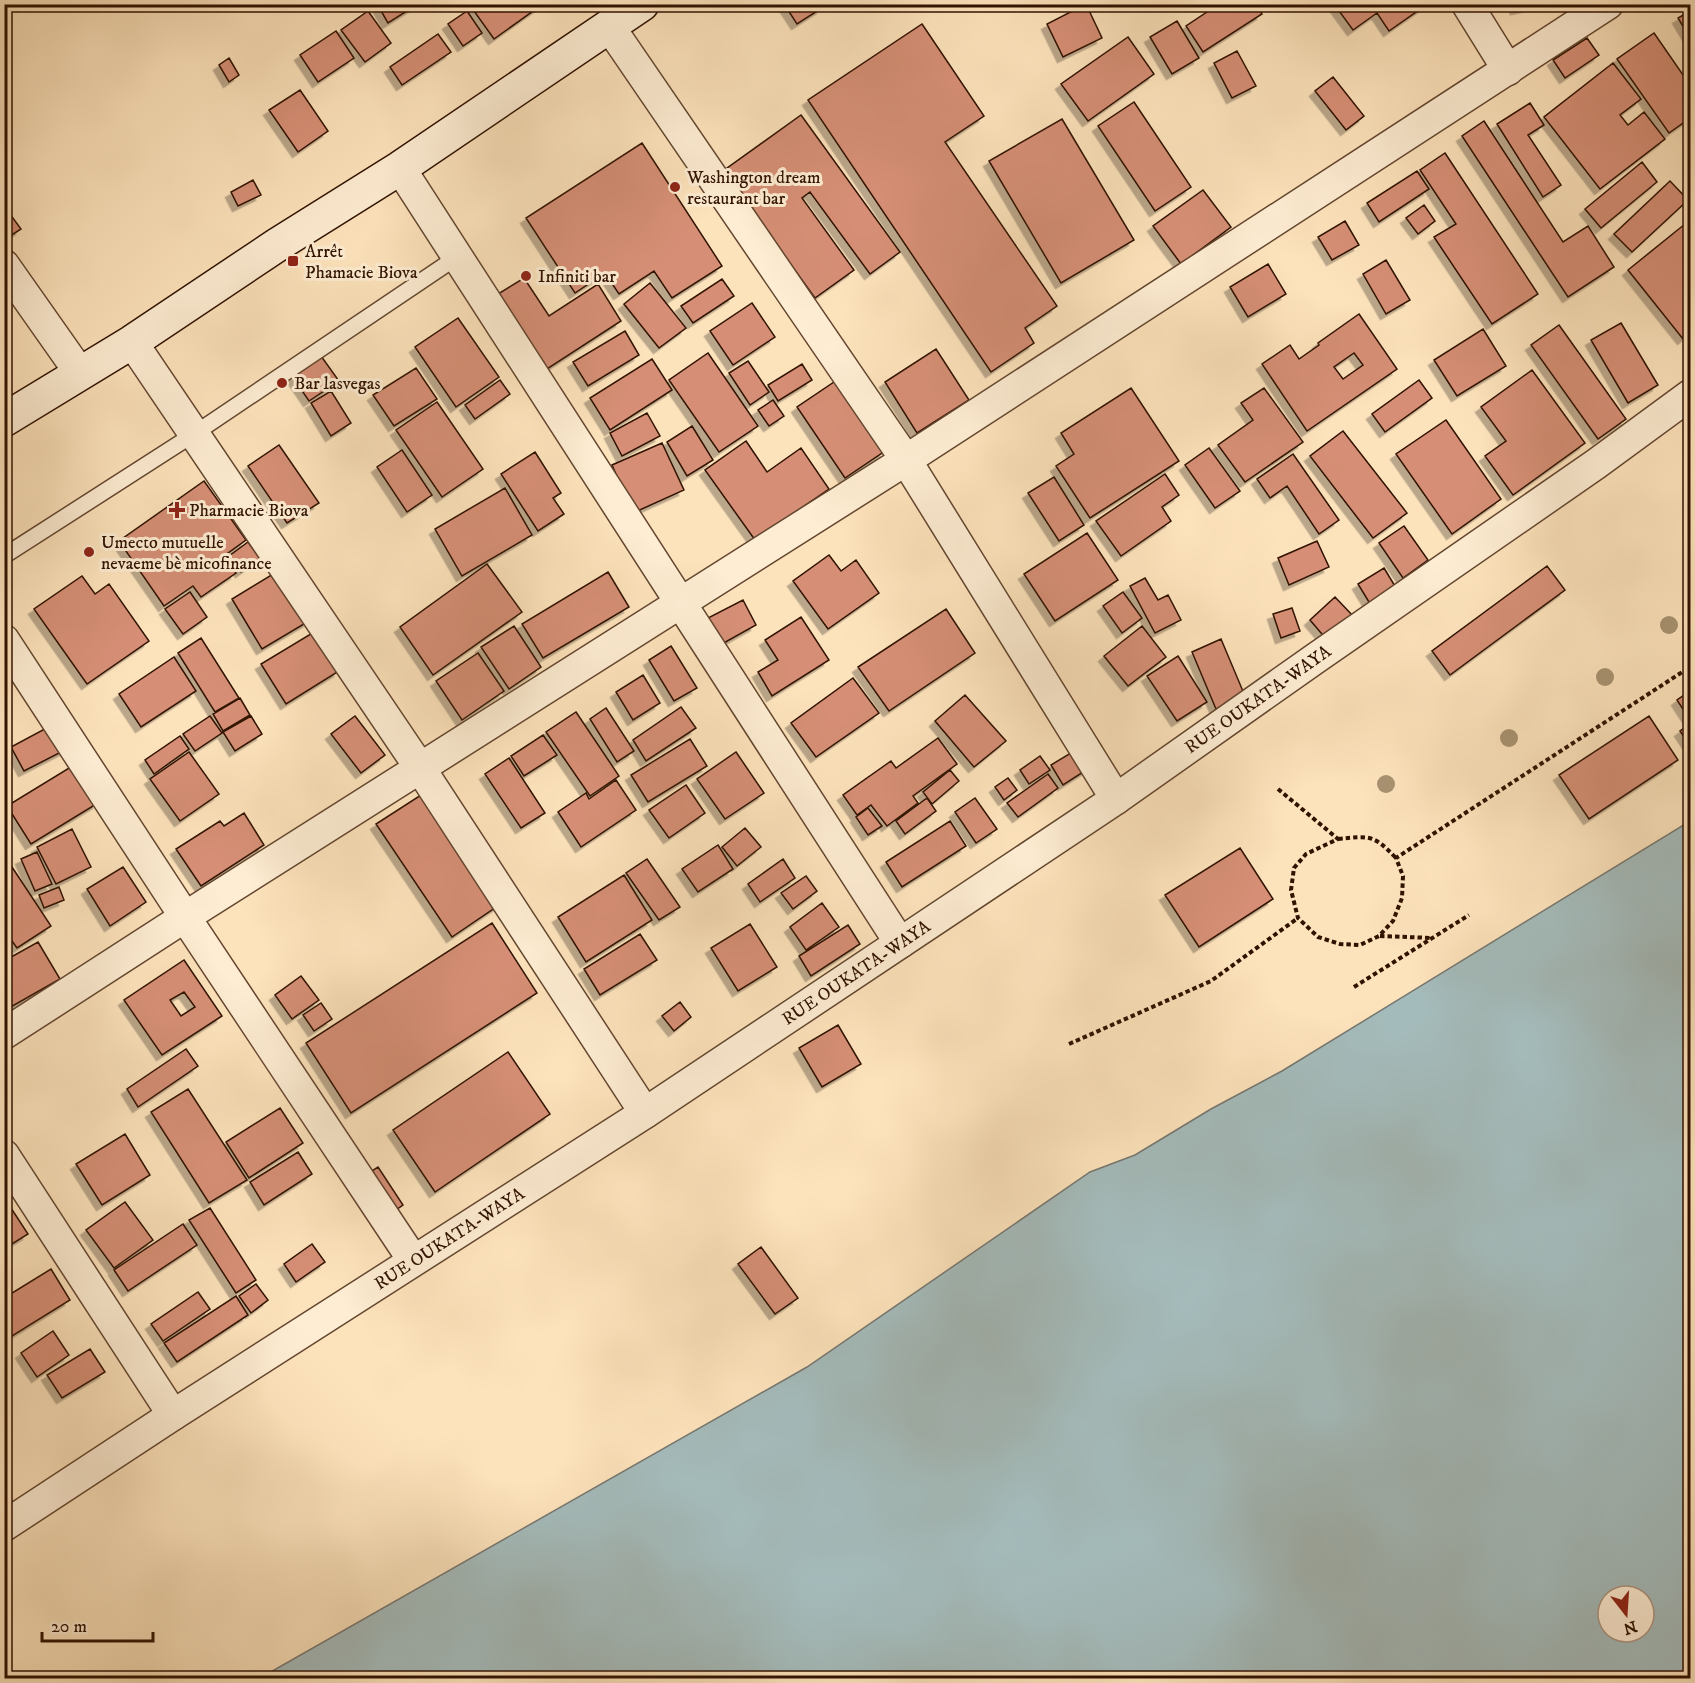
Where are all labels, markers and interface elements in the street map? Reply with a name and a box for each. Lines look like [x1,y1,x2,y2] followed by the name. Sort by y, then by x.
[686,167,820,210] place label: Washington dream restaurant bar
[668,180,682,194] marker: Washington dream restaurant bar
[305,241,418,284] place label: Arrêt Phamacie Biova
[286,254,300,268] marker: Arrêt Phamacie Biova
[538,266,616,288] place label: Infiniti bar
[519,269,533,283] marker: Infiniti bar
[294,373,380,395] place label: Bar lasvegas
[275,376,289,390] marker: Bar lasvegas
[189,500,309,522] place label: Pharmacie Biova
[170,503,184,517] marker: Pharmacie Biova
[101,532,272,575] place label: Umecto mutuelle nevaeme bè micofinance
[82,545,96,559] marker: Umecto mutuelle nevaeme bè micofinance
[1181,641,1336,759] street label: RUE OUKATA-WAYA
[778,916,935,1031] street label: RUE OUKATA-WAYA
[371,1183,529,1295] street label: RUE OUKATA-WAYA
[1596,1584,1656,1644] north arrow
[42,1605,153,1643] scale bar
[51,1616,87,1638] text: 20 m
[1621,1616,1639,1639] text: N

